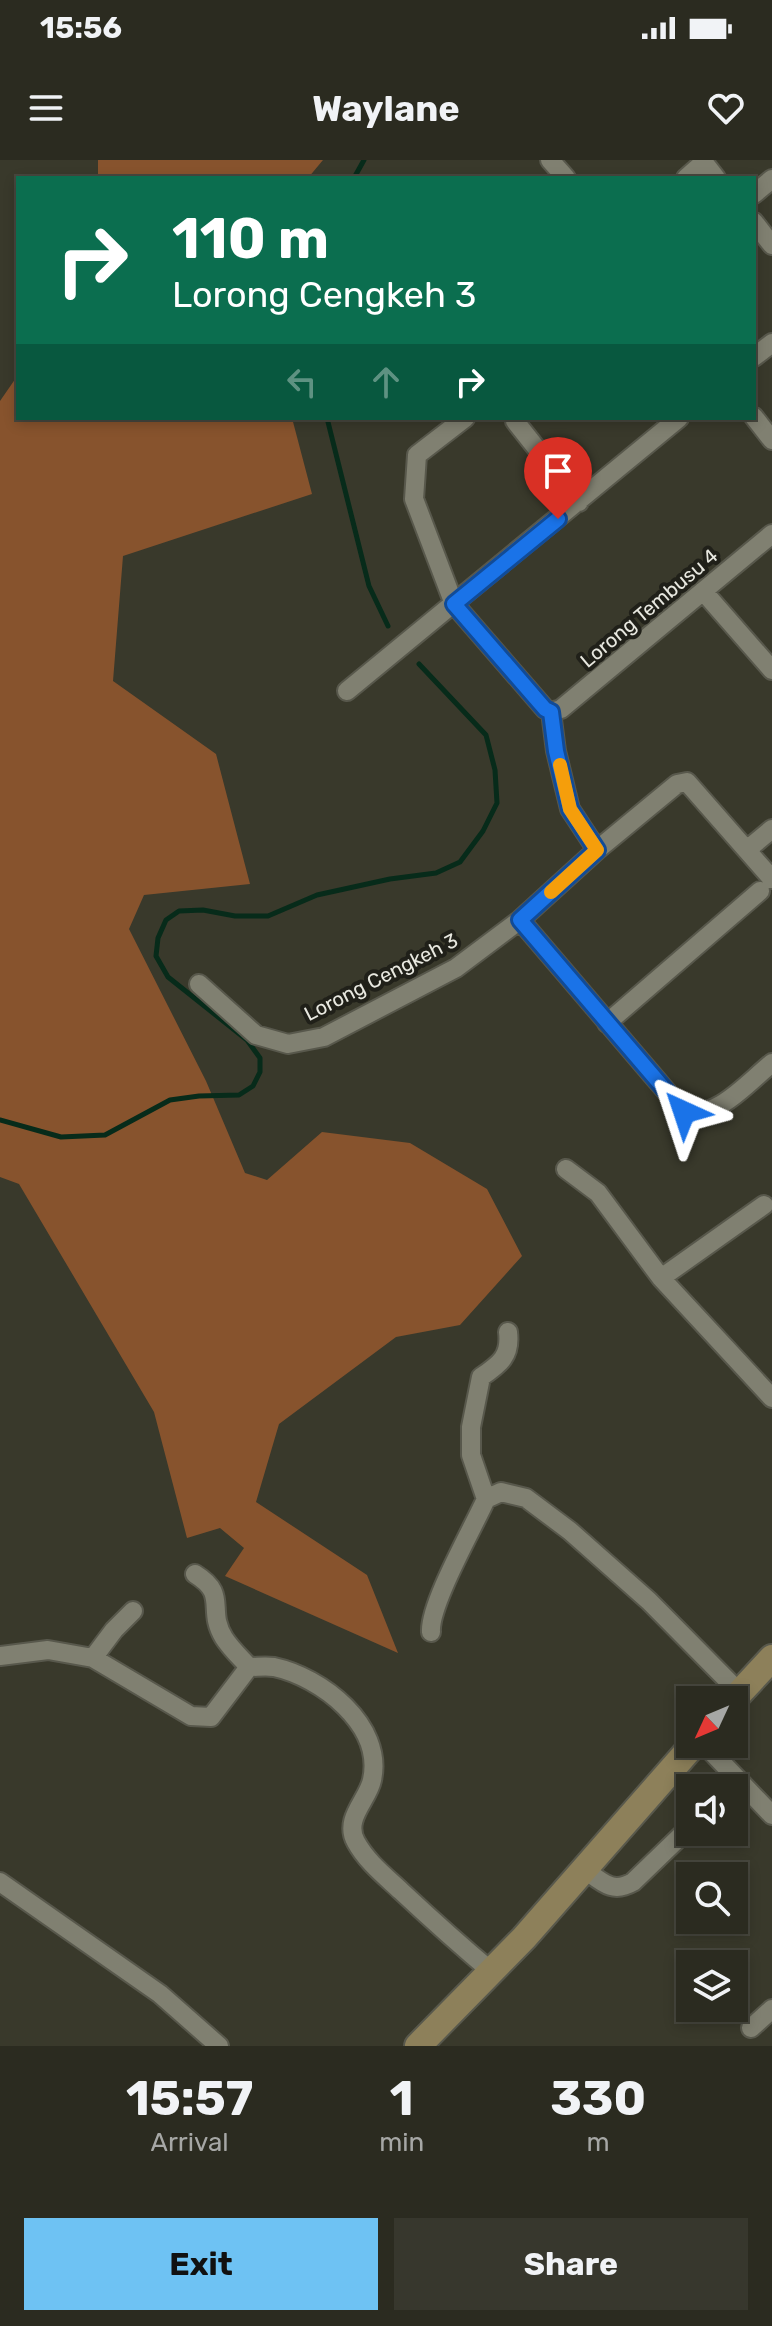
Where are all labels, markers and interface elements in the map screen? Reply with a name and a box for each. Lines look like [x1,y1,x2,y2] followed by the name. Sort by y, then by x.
[40,10,122,46] text: 15:56
[24,86,68,130] icon: menu
[704,86,748,130] icon: heart
[312,87,460,130] text: Waylane
[172,206,329,272] text: 110 m
[40,208,144,312] icon: right
[172,273,476,316] text: Lorong Cengkeh 3
[280,360,324,404] icon: left
[364,360,408,404] icon: ahead
[448,360,492,404] icon: right
[524,437,592,519] pin
[536,449,580,493] icon: arrive
[575,544,723,672] street label: Lorong Tembusu 4
[300,928,462,1026] street label: Lorong Cengkeh 3
[642,1070,726,1154] position arrow
[676,1686,748,1758] north arrow
[676,1686,748,2022] map controls
[676,1774,748,1846] button: sound
[676,1862,748,1934] button: search
[676,1950,748,2022] button: layers
[126,2070,253,2127] text: 15:57
[390,2070,414,2127] text: 1
[550,2070,646,2127] text: 330
[151,2127,229,2158] text: Arrival
[379,2127,424,2158] text: min
[587,2127,610,2158] text: m
[24,2218,378,2310] button: Exit
[394,2218,748,2310] button: Share

